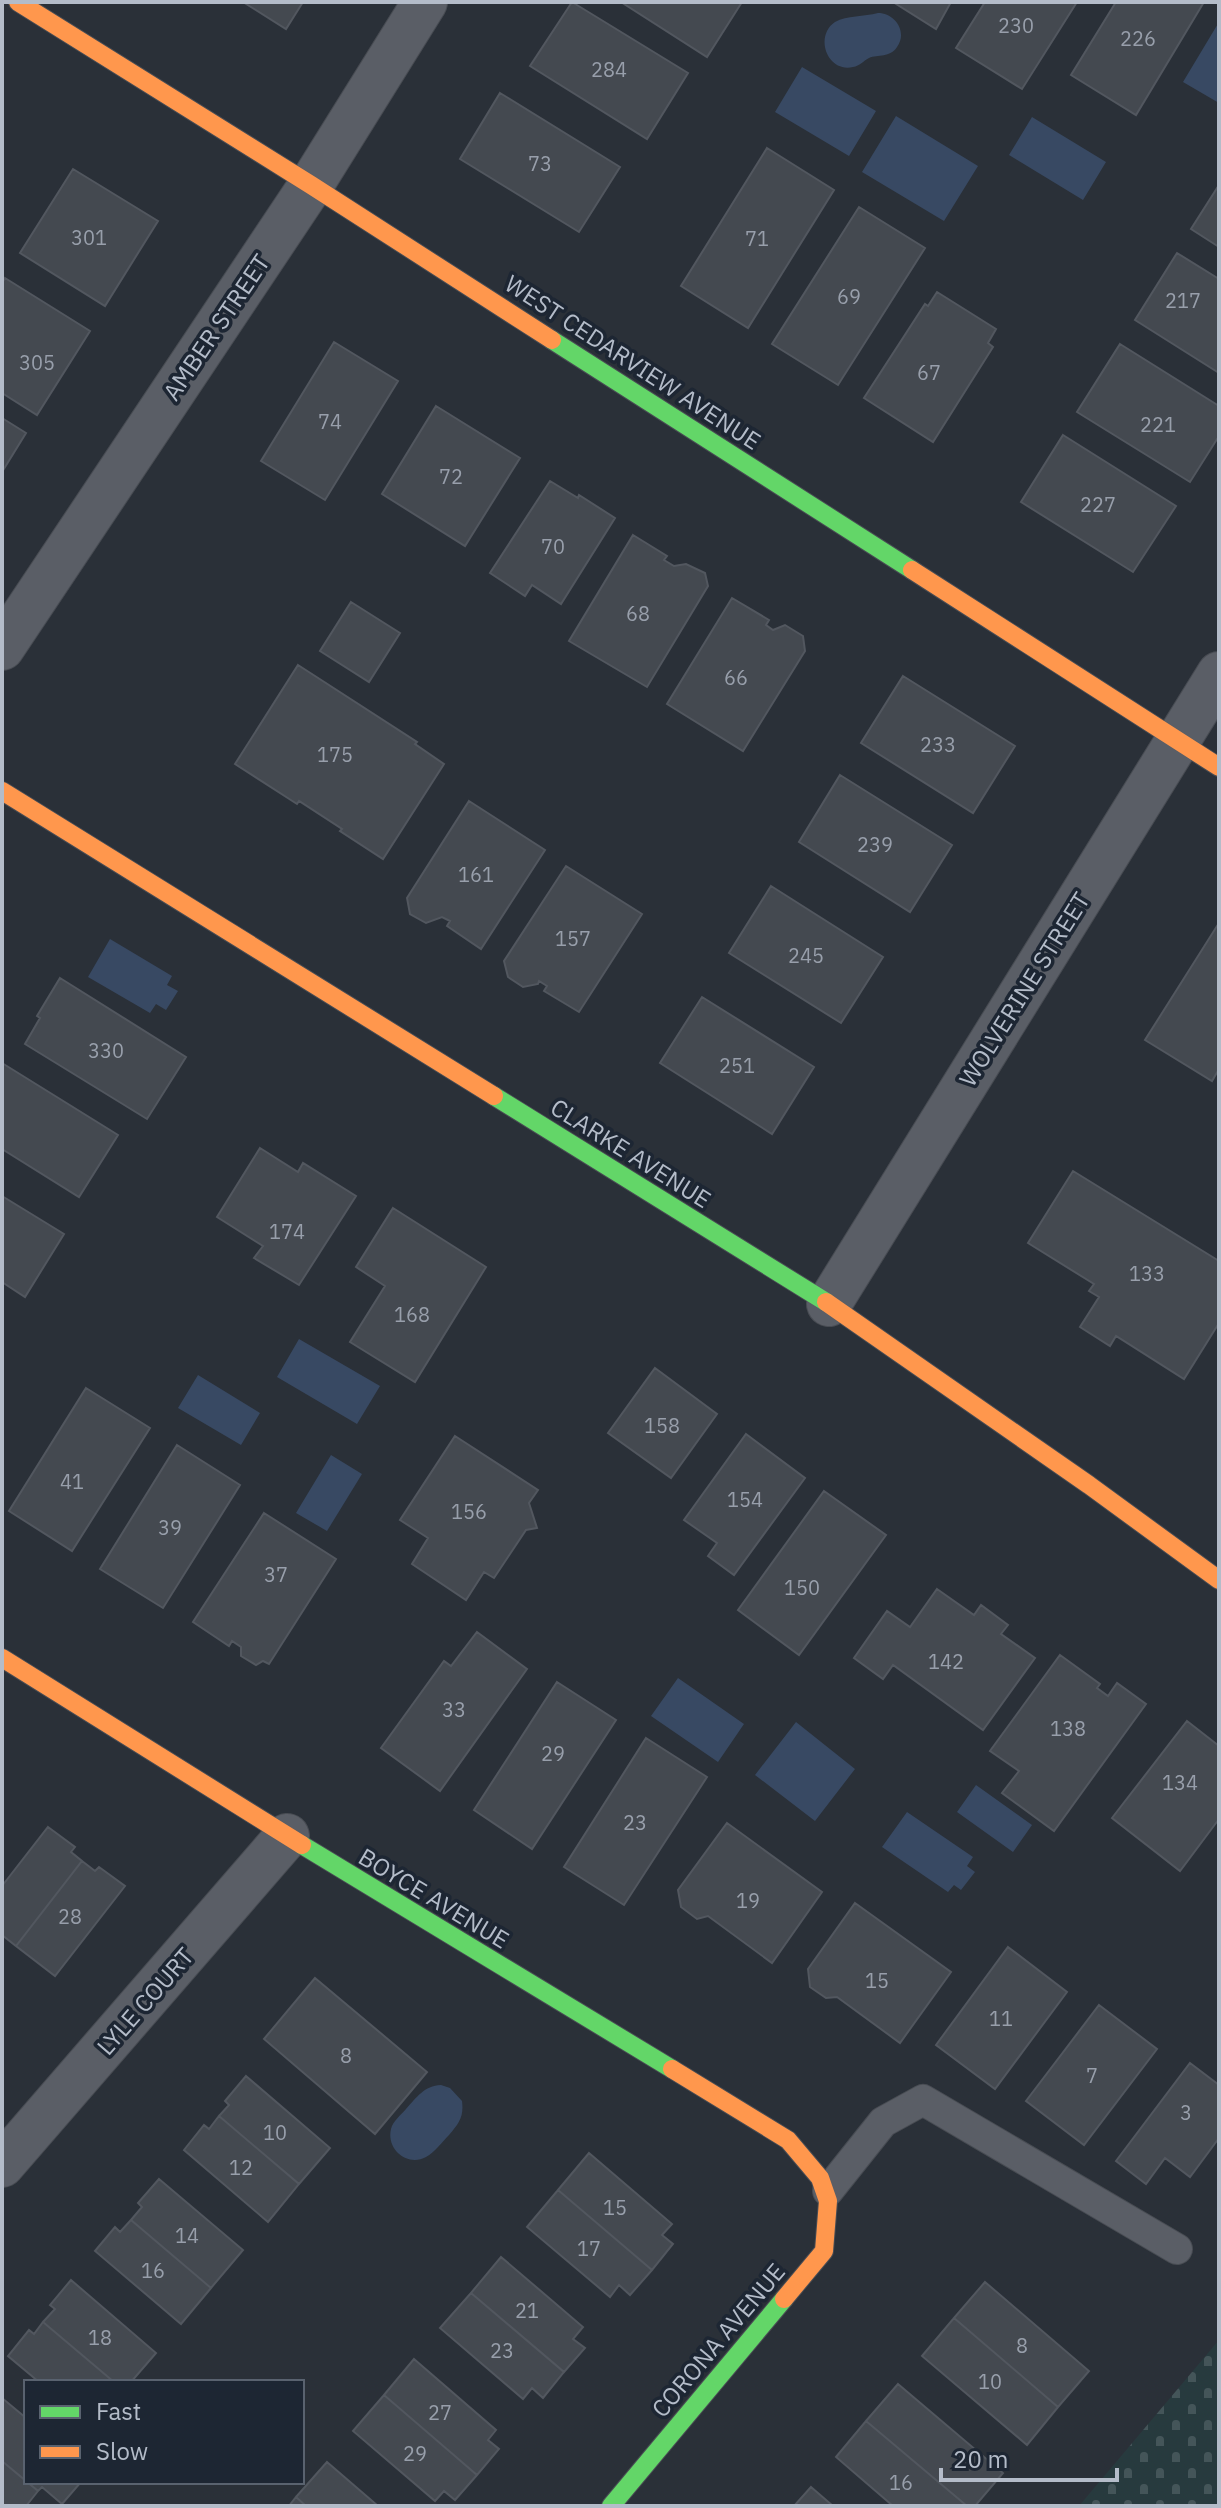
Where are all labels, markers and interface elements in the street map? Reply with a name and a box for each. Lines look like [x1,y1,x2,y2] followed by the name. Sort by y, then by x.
[998,12,1034,39] house number: 230
[1120,25,1156,52] house number: 226
[591,56,627,83] house number: 284
[528,150,552,177] house number: 73
[71,224,107,251] house number: 301
[745,225,769,252] house number: 71
[155,247,277,406] street label: AMBER STREET
[499,267,767,457] street label: WEST CEDARVIEW AVENUE
[837,283,861,310] house number: 69
[1165,287,1201,314] house number: 217
[19,349,55,376] house number: 305
[917,359,941,386] house number: 67
[318,408,342,435] house number: 74
[1140,411,1176,438] house number: 221
[439,463,463,490] house number: 72
[1080,491,1116,518] house number: 227
[541,533,565,560] house number: 70
[626,600,650,627] house number: 68
[724,664,748,691] house number: 66
[920,731,956,758] house number: 233
[317,741,353,768] house number: 175
[857,831,893,858] house number: 239
[458,861,494,888] house number: 161
[951,886,1097,1092] street label: WOLVERINE STREET
[555,925,591,952] house number: 157
[788,942,824,969] house number: 245
[88,1037,124,1064] house number: 330
[719,1052,755,1079] house number: 251
[545,1091,717,1215] street label: CLARKE AVENUE
[269,1218,305,1245] house number: 174
[1129,1260,1165,1287] house number: 133
[394,1301,430,1328] house number: 168
[644,1412,680,1439] house number: 158
[60,1468,84,1495] house number: 41
[727,1486,763,1513] house number: 154
[451,1498,487,1525] house number: 156
[158,1514,182,1541] house number: 39
[264,1561,288,1588] house number: 37
[784,1574,820,1601] house number: 150
[928,1648,964,1675] house number: 142
[442,1696,466,1723] house number: 33
[1050,1715,1086,1742] house number: 138
[541,1740,565,1767] house number: 29
[1162,1769,1198,1796] house number: 134
[623,1809,647,1836] house number: 23
[353,1840,515,1956] street label: BOYCE AVENUE
[736,1887,760,1914] house number: 19
[58,1903,82,1930] house number: 28
[89,1940,201,2062] street label: LYLE COURT
[865,1967,889,1994] house number: 15
[989,2005,1013,2032] house number: 11
[340,2042,352,2069] house number: 8
[1086,2062,1098,2089] house number: 7
[1180,2099,1192,2126] house number: 3
[263,2119,287,2146] house number: 10
[229,2154,253,2181] house number: 12
[603,2194,627,2221] house number: 15
[175,2222,199,2249] house number: 14
[577,2235,601,2262] house number: 17
[644,2256,792,2424] street label: CORONA AVENUE
[141,2257,165,2284] house number: 16
[515,2297,539,2324] house number: 21
[88,2324,112,2351] house number: 18
[1016,2332,1028,2359] house number: 8
[490,2337,514,2364] house number: 23
[978,2368,1002,2395] house number: 10
[24,2380,304,2484] legend
[96,2395,141,2427] text: Fast
[428,2399,452,2426] house number: 27
[941,2432,1117,2482] scale bar
[96,2435,148,2467] text: Slow
[403,2440,427,2467] house number: 29
[953,2443,1008,2475] text: 20 m
[889,2469,913,2496] house number: 16

